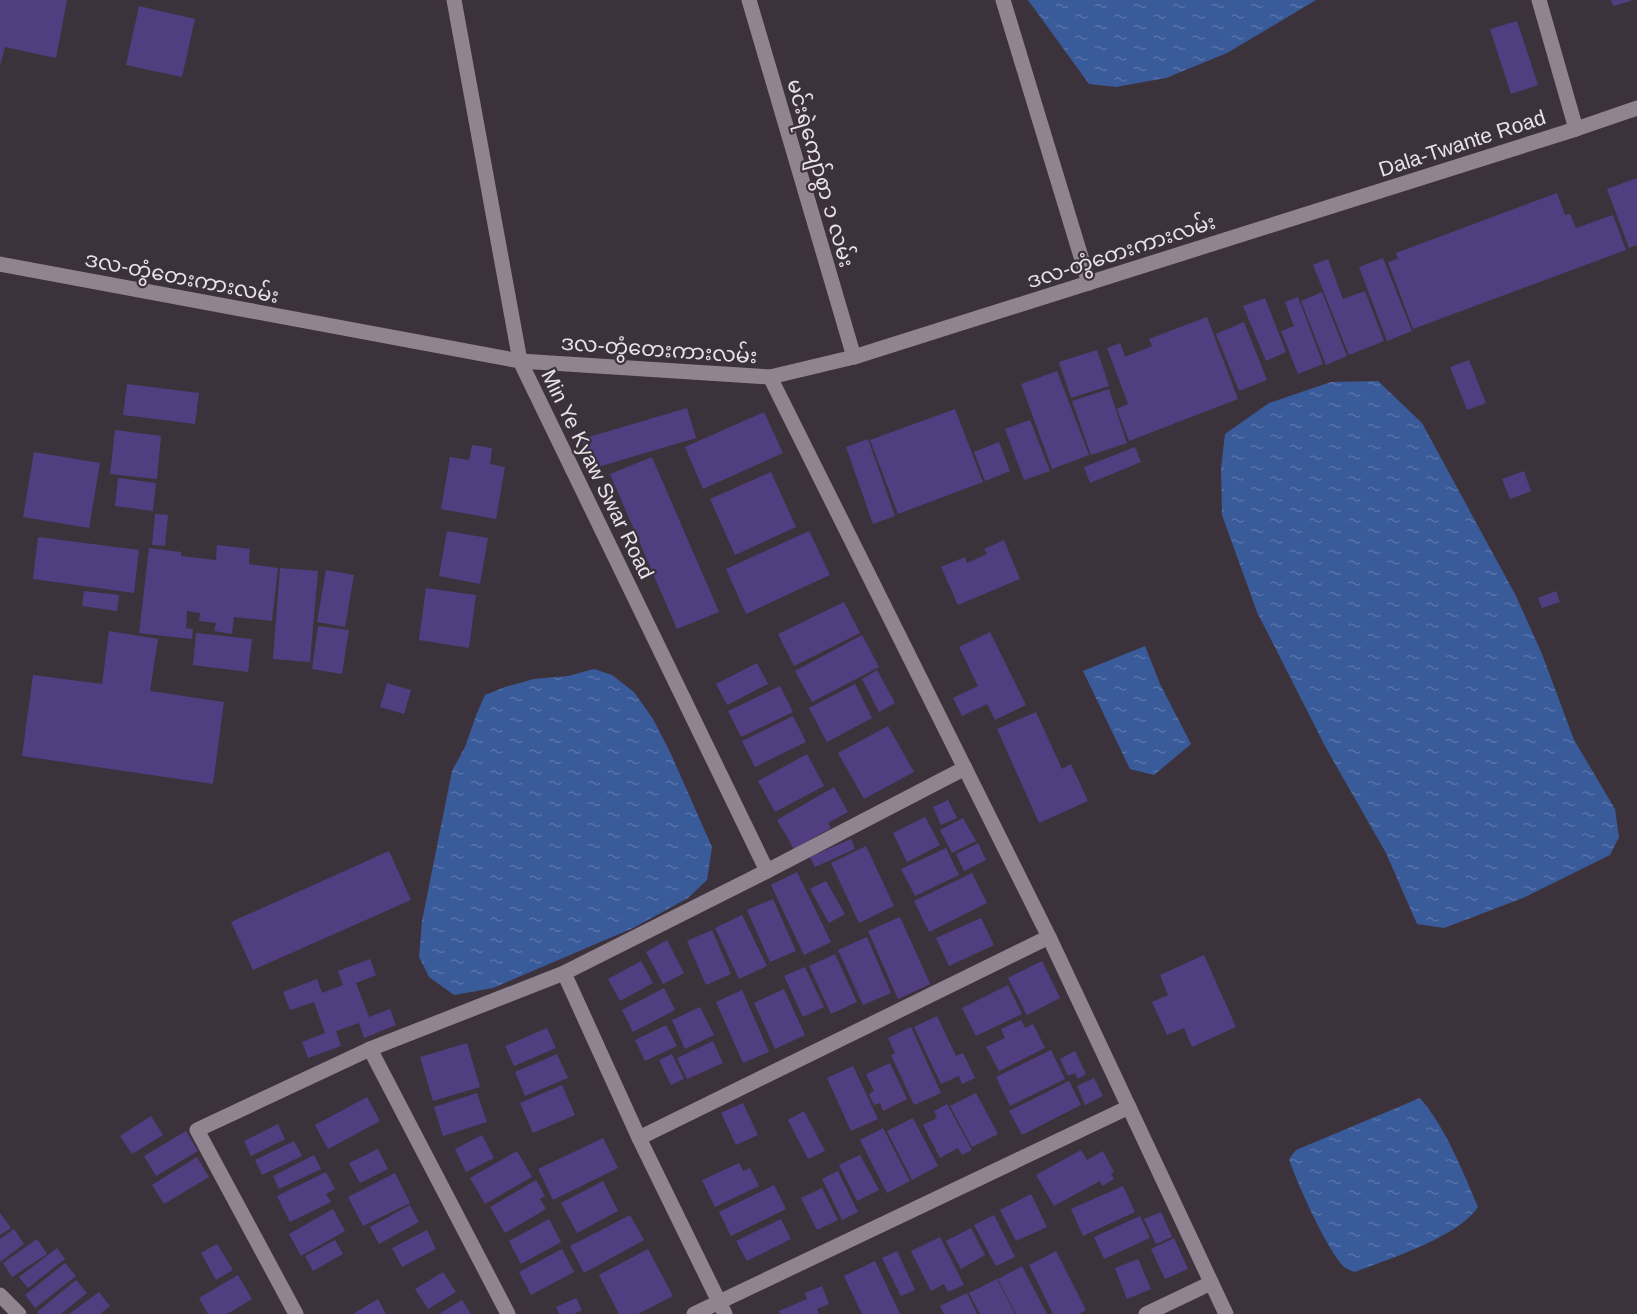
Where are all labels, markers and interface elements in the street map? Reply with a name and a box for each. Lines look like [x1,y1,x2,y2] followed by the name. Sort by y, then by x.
[776,75,863,272] street label: မင်းရဲကျော်စွာ ၁ လမ်း
[1376,105,1548,181] street label: Dala-Twante Road
[1022,206,1220,297] street label: ဒလ-တွံတေးကားလမ်း
[82,243,282,312] street label: ဒလ-တွံတေးကားလမ်း
[560,327,758,372] street label: ဒလ-တွံတေးကားလမ်း
[537,366,659,582] street label: Min Ye Kyaw Swar Road

